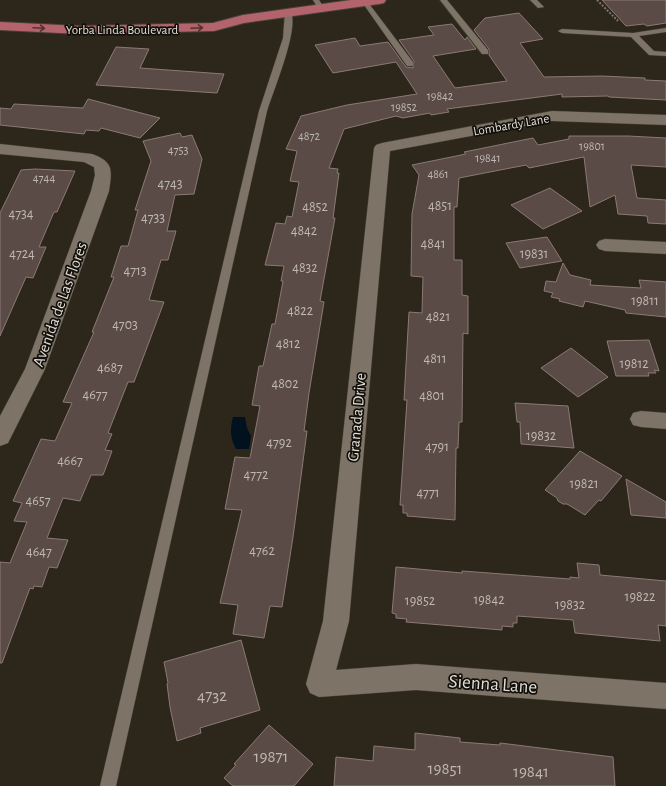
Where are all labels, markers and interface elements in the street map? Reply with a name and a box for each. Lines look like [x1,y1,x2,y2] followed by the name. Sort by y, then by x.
[32,24,45,31] one-way arrow
[66,24,179,37] street label: Yorba Linda Boulevard
[190,24,203,31] one-way arrow
[427,90,454,102] house number: 19842
[391,101,418,113] house number: 19852
[472,112,550,139] street label: Lombardy Lane
[298,130,320,142] house number: 4872
[579,140,605,152] house number: 19801
[168,144,188,156] house number: 4753
[475,152,501,164] house number: 19841
[427,168,449,180] house number: 4861
[33,172,55,184] house number: 4744
[157,177,183,191] house number: 4743
[428,199,452,213] house number: 4851
[302,200,328,214] house number: 4852
[8,207,34,221] house number: 4734
[141,211,165,225] house number: 4733
[291,224,317,238] house number: 4842
[421,237,445,251] house number: 4841
[30,240,90,369] street label: Avenida de Las Flores
[9,247,35,261] house number: 4724
[520,247,548,261] house number: 19831
[292,261,318,275] house number: 4832
[123,264,147,278] house number: 4713
[631,294,659,308] house number: 19811
[287,304,313,318] house number: 4822
[426,310,450,324] house number: 4821
[112,318,138,332] house number: 4703
[276,337,300,351] house number: 4812
[423,352,447,366] house number: 4811
[619,357,649,371] house number: 19812
[97,361,123,375] house number: 4687
[345,372,369,462] street label: Granada Drive
[271,377,299,391] house number: 4802
[83,388,108,402] house number: 4677
[419,389,445,403] house number: 4801
[526,429,556,443] house number: 19832
[266,436,292,450] house number: 4792
[425,440,449,454] house number: 4791
[57,454,83,468] house number: 4667
[244,468,268,482] house number: 4772
[569,477,599,491] house number: 19821
[416,486,440,500] house number: 4771
[25,494,51,508] house number: 4657
[249,544,275,558] house number: 4762
[26,545,52,559] house number: 4647
[625,590,655,604] house number: 19822
[473,593,505,607] house number: 19842
[405,594,435,608] house number: 19852
[555,598,585,612] house number: 19832
[448,672,538,697] street label: Sienna Lane
[197,687,227,704] house number: 4732
[254,748,288,765] house number: 19871
[428,760,462,777] house number: 19851
[513,763,549,780] house number: 19841

